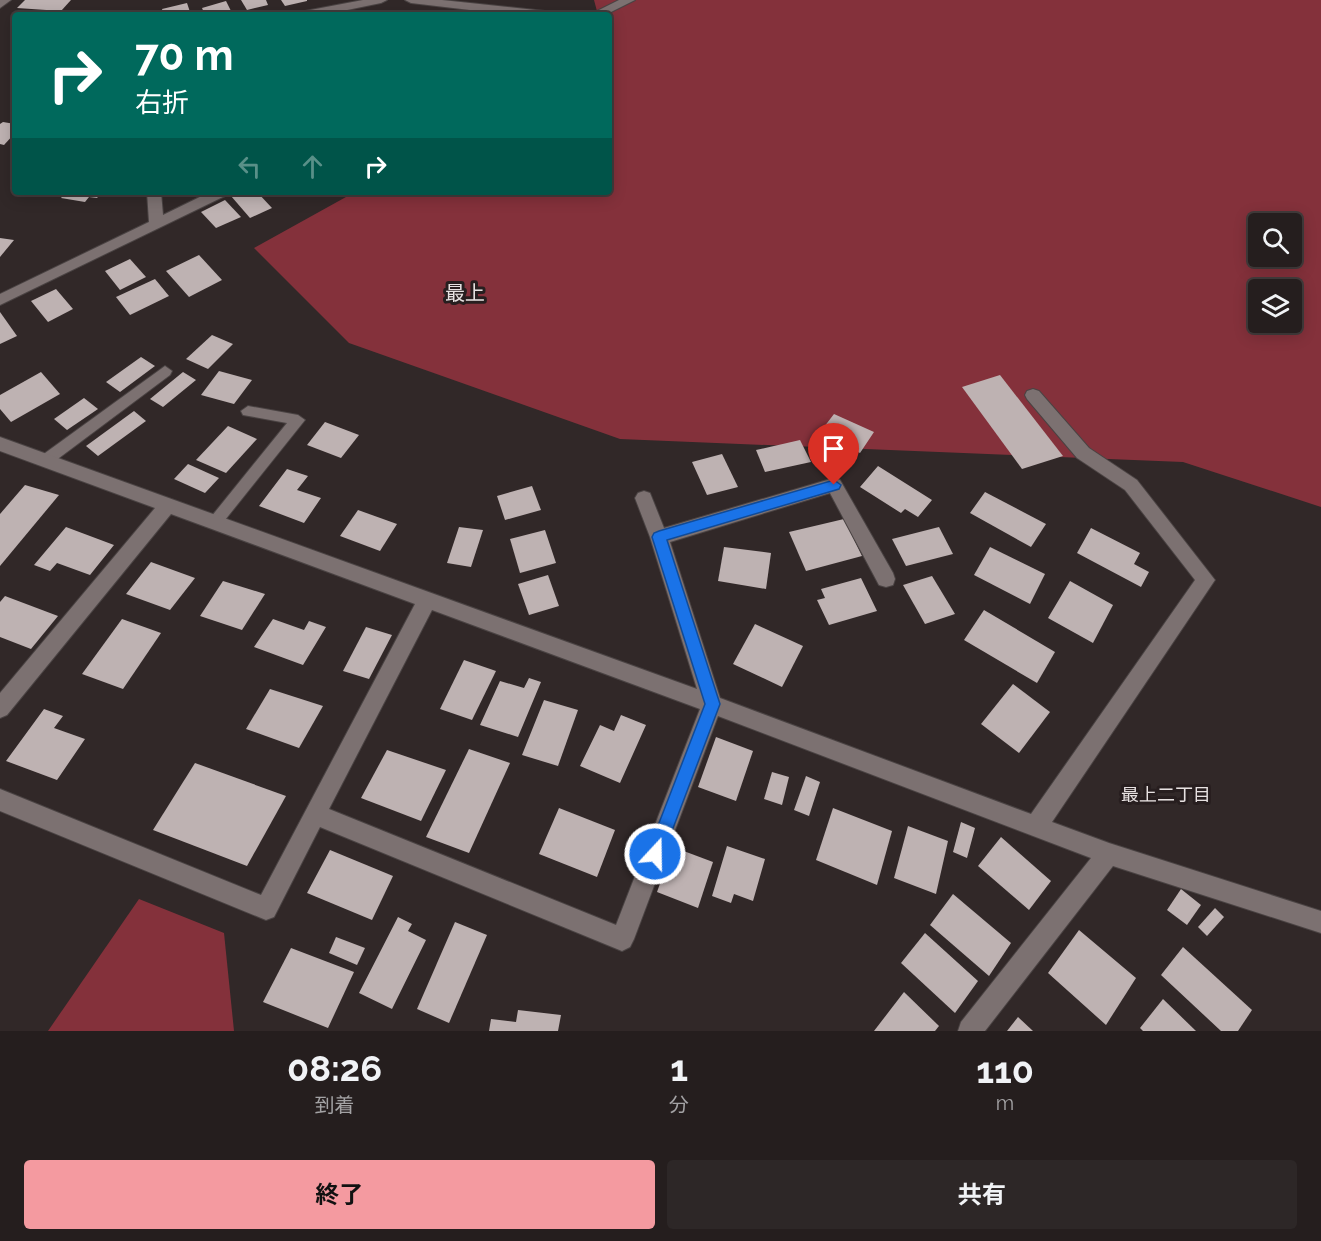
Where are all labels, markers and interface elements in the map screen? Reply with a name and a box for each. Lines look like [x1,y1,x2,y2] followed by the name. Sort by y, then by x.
[135,31,234,80] text: 70 m
[36,36,114,114] icon: right
[135,87,189,118] text: 右折
[233,150,266,183] icon: left
[296,150,329,183] icon: ahead
[359,150,392,183] icon: right
[1248,213,1302,333] map controls
[1248,213,1302,267] button: search
[1248,279,1302,333] button: layers
[445,281,485,305] district label: 最上
[808,423,859,485] pin
[817,432,850,465] icon: arrive
[1121,784,1211,805] district label: 最上二丁目
[623,822,687,886] position arrow
[287,1047,382,1089] text: 08:26
[670,1047,688,1089] text: 1
[976,1049,1034,1091] text: 110
[996,1091,1014,1115] text: m
[315,1093,355,1117] text: 到着
[669,1093,689,1117] text: 分
[24,1160,655,1229] button: 終了
[667,1160,1297,1229] button: 共有

